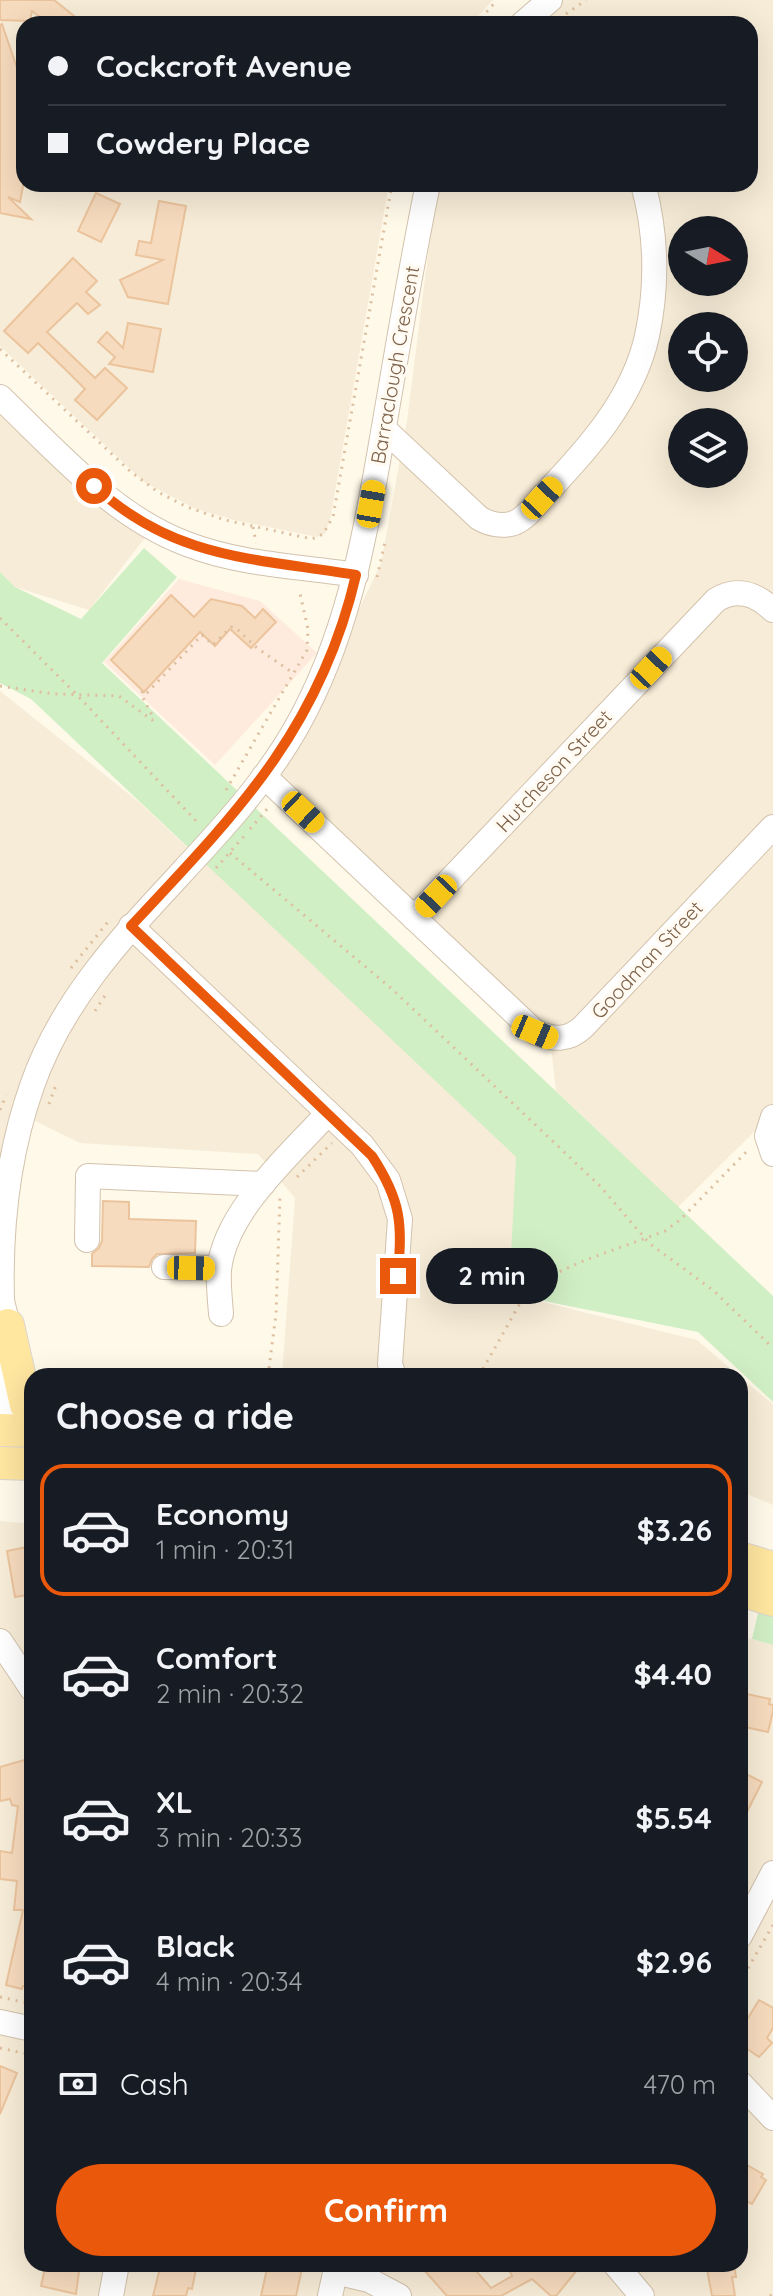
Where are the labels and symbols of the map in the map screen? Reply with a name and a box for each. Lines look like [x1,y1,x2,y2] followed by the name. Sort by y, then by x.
[668,216,748,296] north arrow
[365,264,424,466] street label: Barraclough Crescent
[76,468,112,504] route start
[517,472,567,524] car
[355,478,387,530] car
[626,642,676,694] car
[490,704,617,837] street label: Hutcheson Street
[277,787,329,837] car
[411,870,461,922] car
[586,895,708,1024] street label: Goodman Street
[508,1012,562,1052] car
[426,1248,558,1304] callout: 2 min
[167,1256,215,1280] car
[380,1258,416,1294] route end

